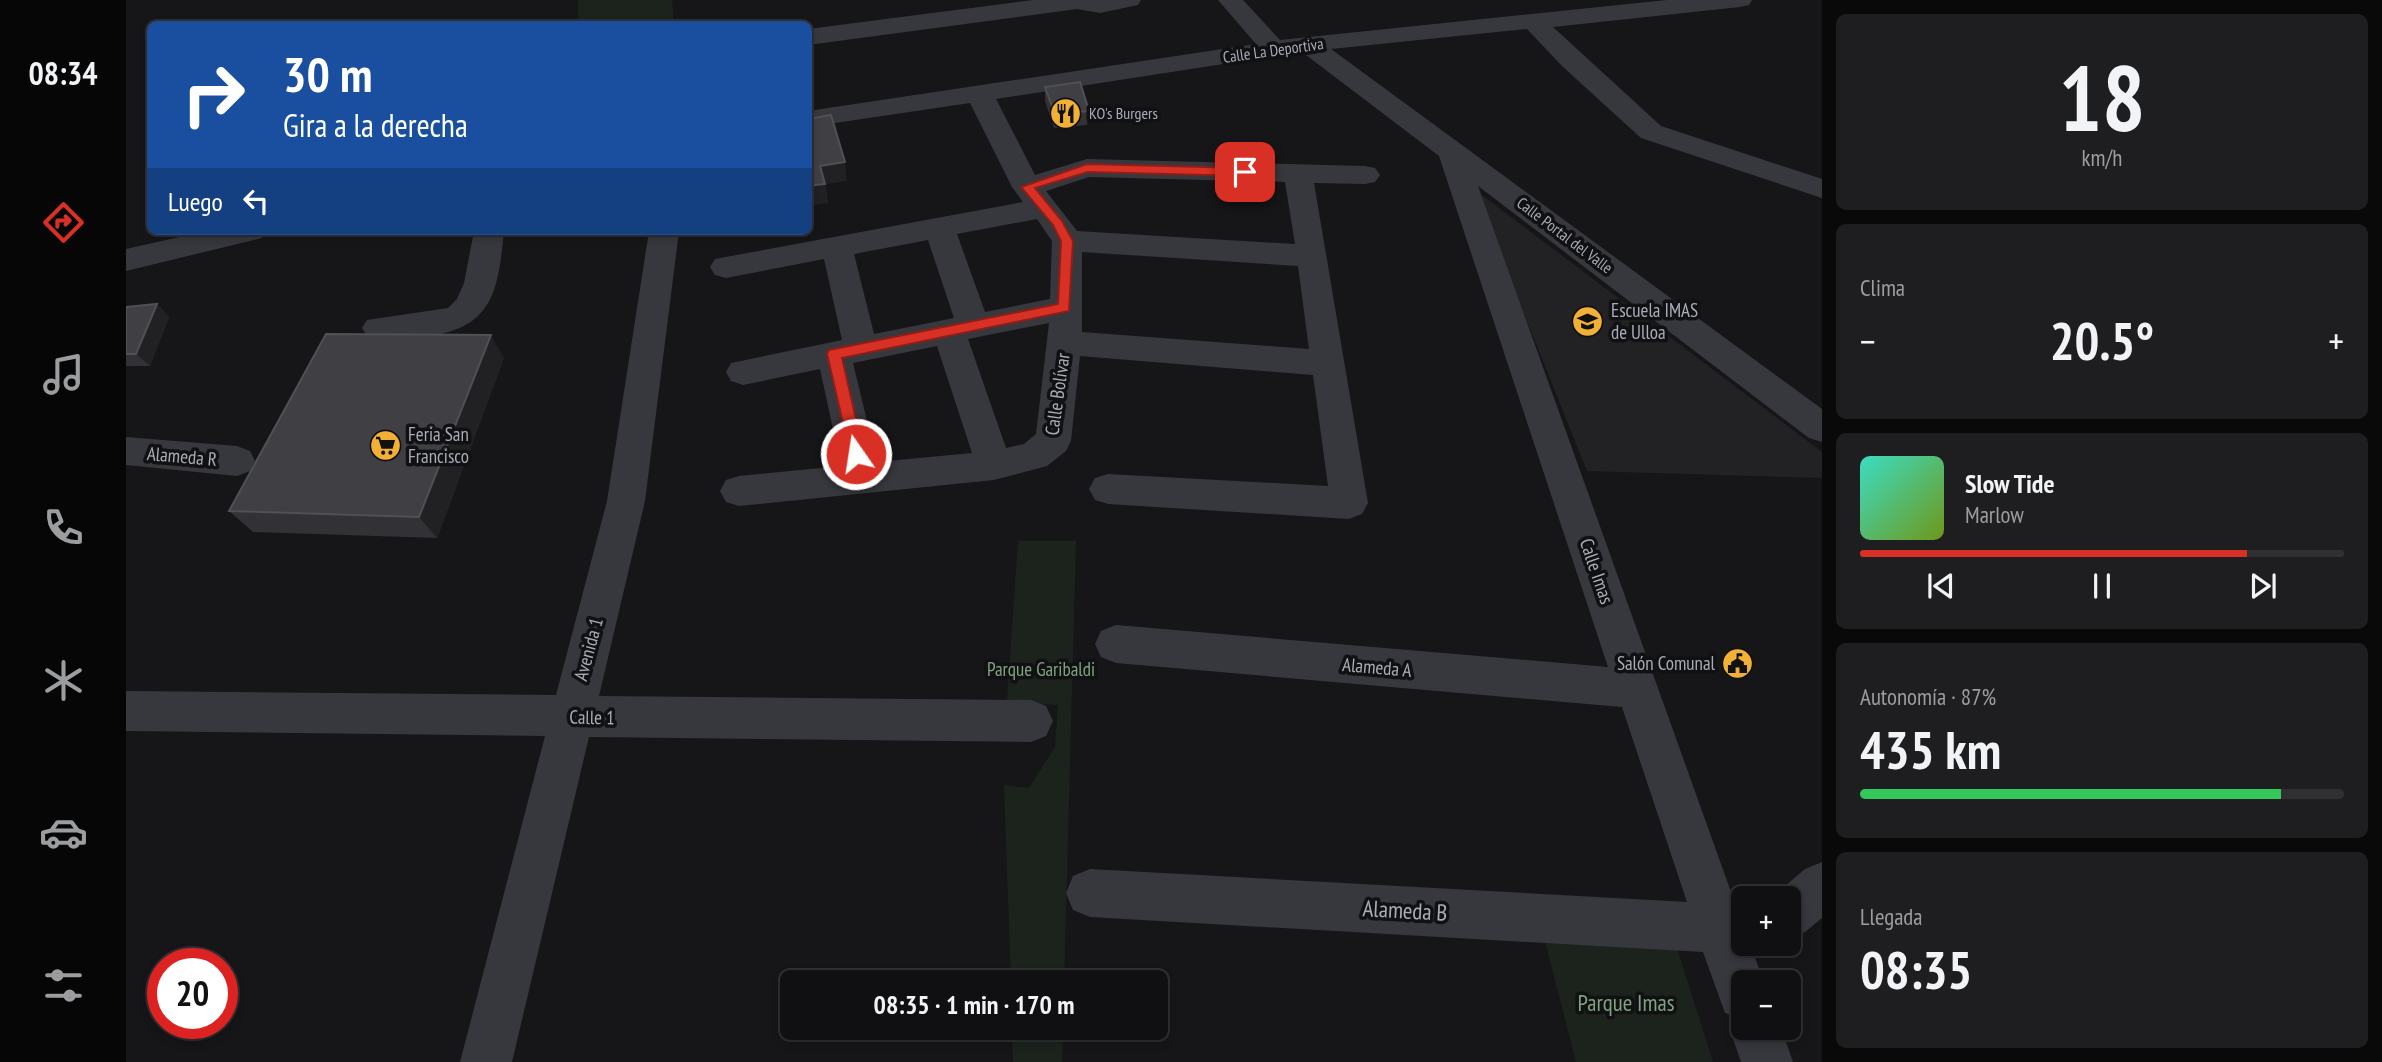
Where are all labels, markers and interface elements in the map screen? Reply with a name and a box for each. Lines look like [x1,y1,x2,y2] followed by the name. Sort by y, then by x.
[1221,33,1325,67] street label: Calle La Deportiva
[2059,38,2146,156] text: 18
[283,42,372,106] text: 30 m
[168,49,259,140] icon: right
[28,52,98,94] text: 08:34
[1049,96,1083,130] restaurant icon: KO's Burgers
[1089,103,1158,123] place label: KO's Burgers
[283,104,468,146] text: Gira a la derecha
[1215,142,1275,202] pin
[2082,143,2122,172] text: km/h
[1226,153,1264,191] icon: arrive
[237,182,275,220] icon: left
[168,185,223,218] text: Luego
[1513,192,1617,278] street label: Calle Portal del Valle
[39,198,88,247] icon: directions
[1860,273,1905,302] text: Clima
[1611,298,1698,344] place label: Escuela IMAS de Ulloa
[1571,304,1605,338] school or university icon: Escuela IMAS de Ulloa
[2050,307,2154,374] text: 20.5°
[1860,316,1876,365] text: −
[2328,316,2344,365] text: +
[39,350,88,399] icon: music
[1039,351,1075,437] street label: Calle Bolívar
[819,417,893,491] position arrow
[408,422,469,468] place label: Feria San Francisco
[368,428,402,462] supermarket icon: Feria San Francisco
[146,441,218,471] street label: Alameda R
[1965,467,2055,500] text: Slow Tide
[1965,500,2024,529] text: Marlow
[39,503,88,552] icon: phone
[1575,535,1619,607] street label: Calle Imas
[1922,567,1960,605] icon: previous
[2083,567,2121,605] icon: pause
[2244,567,2282,605] icon: next
[568,615,608,683] street label: Avenida 1
[1721,646,1755,680] public building icon: Salón Comunal
[1617,651,1716,675] place label: Salón Comunal
[1341,652,1413,682] street label: Alameda A
[39,656,88,705] icon: climate
[987,657,1095,681] park label: Parque Garibaldi
[1860,682,1996,711] text: Autonomía · 87%
[569,705,615,729] street label: Calle 1
[1860,716,2001,783] text: 435 km
[39,808,88,857] icon: car
[1731,886,1801,1040] map controls
[1731,886,1801,956] button: +
[1362,893,1448,927] street label: Alameda B
[1860,902,1923,931] text: Llegada
[1860,936,1972,1003] text: 08:35
[147,948,238,1039] speed limit sign: 20
[39,961,88,1010] icon: filters
[1731,970,1801,1040] button: −
[874,988,1074,1021] text: 08:35 · 1 min · 170 m
[1578,988,1675,1017] park label: Parque Imas

